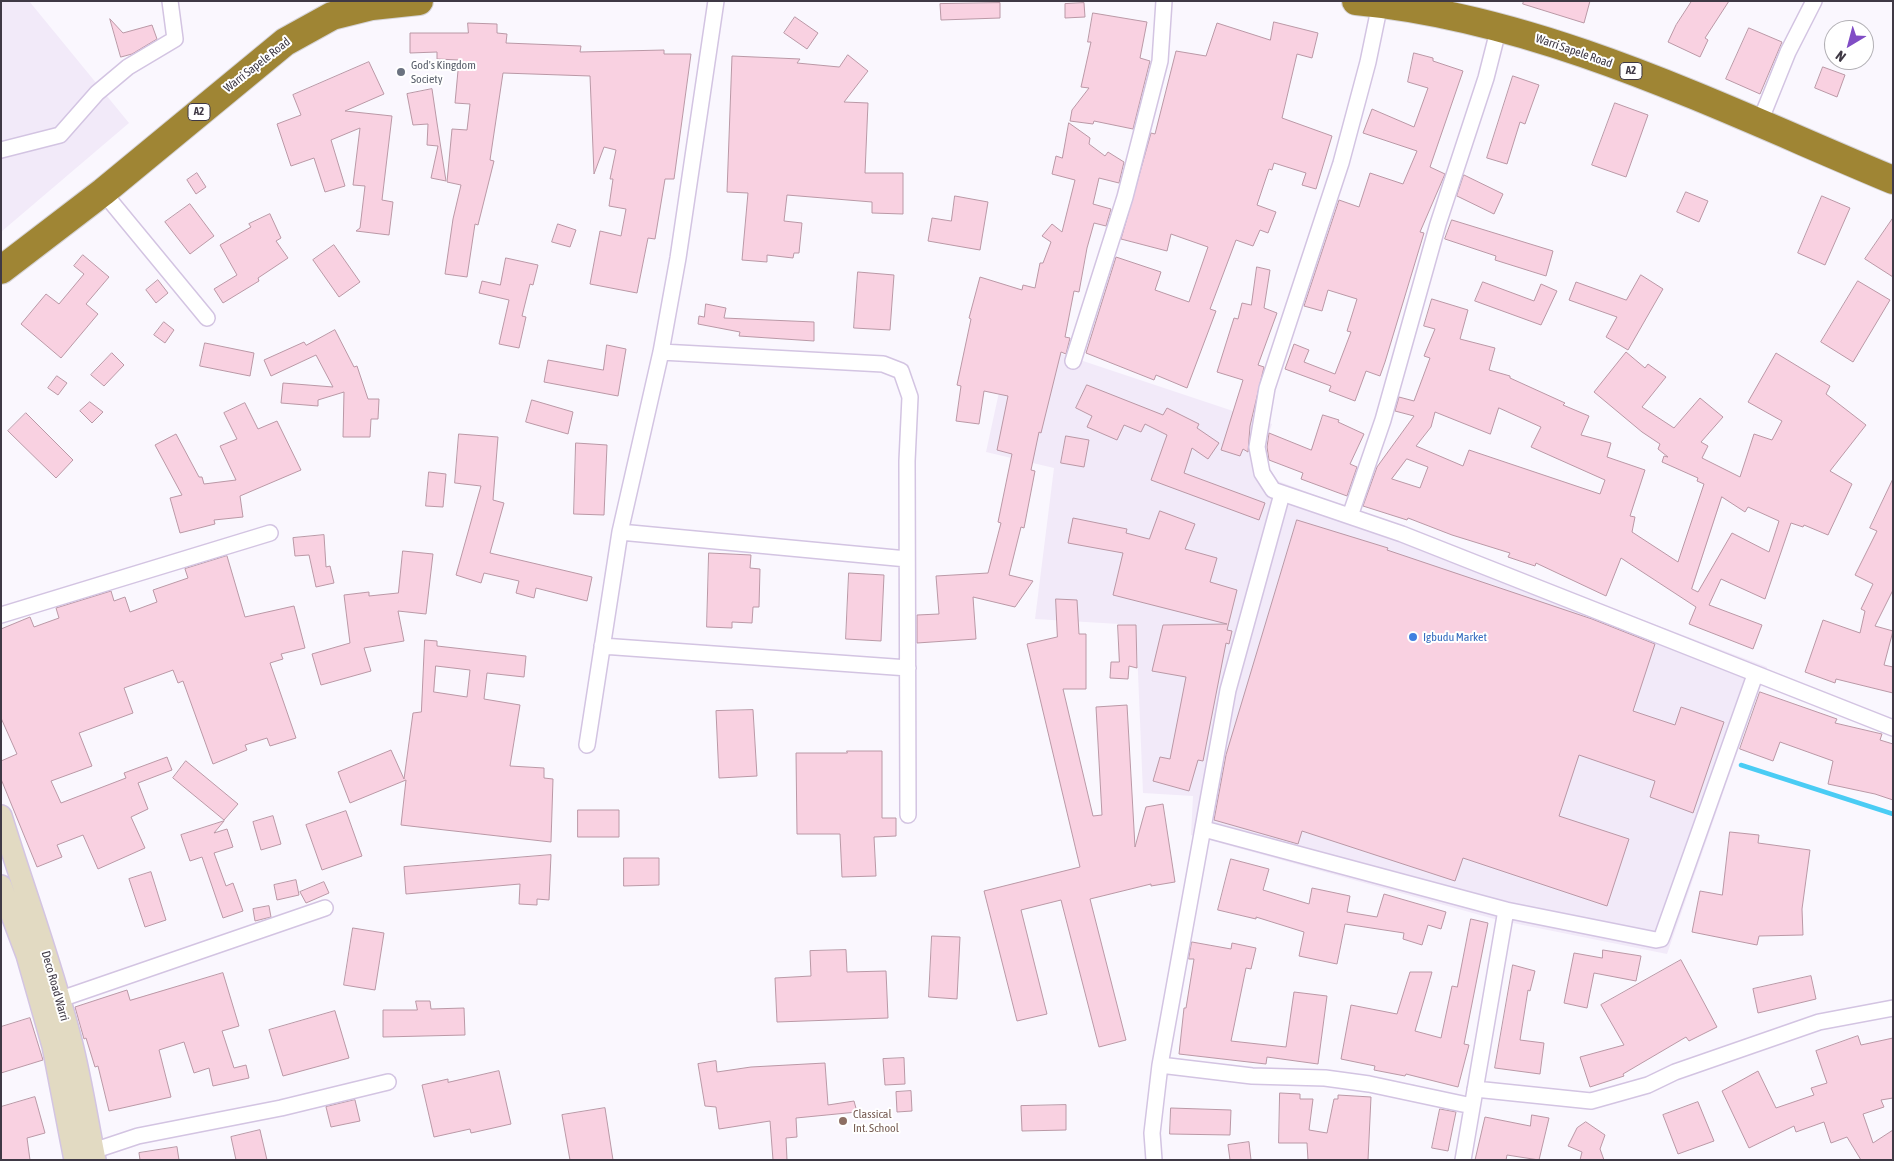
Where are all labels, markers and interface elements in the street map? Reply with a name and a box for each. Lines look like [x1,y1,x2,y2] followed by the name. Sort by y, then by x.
[1824,20,1874,70] north arrow
[1534,31,1614,71] street label: Warri Sapele Road
[221,35,293,95] street label: Warri Sapele Road
[1832,47,1849,65] text: N
[411,58,476,86] place label: God's Kingdom Society
[1620,62,1642,80] road number: A2
[395,66,407,78] marker: God's Kingdom Society
[188,104,210,120] road number: A2
[1423,630,1487,644] place label: Igbudu Market
[1407,631,1419,643] marker: Igbudu Market
[38,949,72,1023] street label: Deco Road Warri
[853,1107,899,1135] place label: Classical Int. School
[837,1115,849,1127] marker: Classical Int. School

